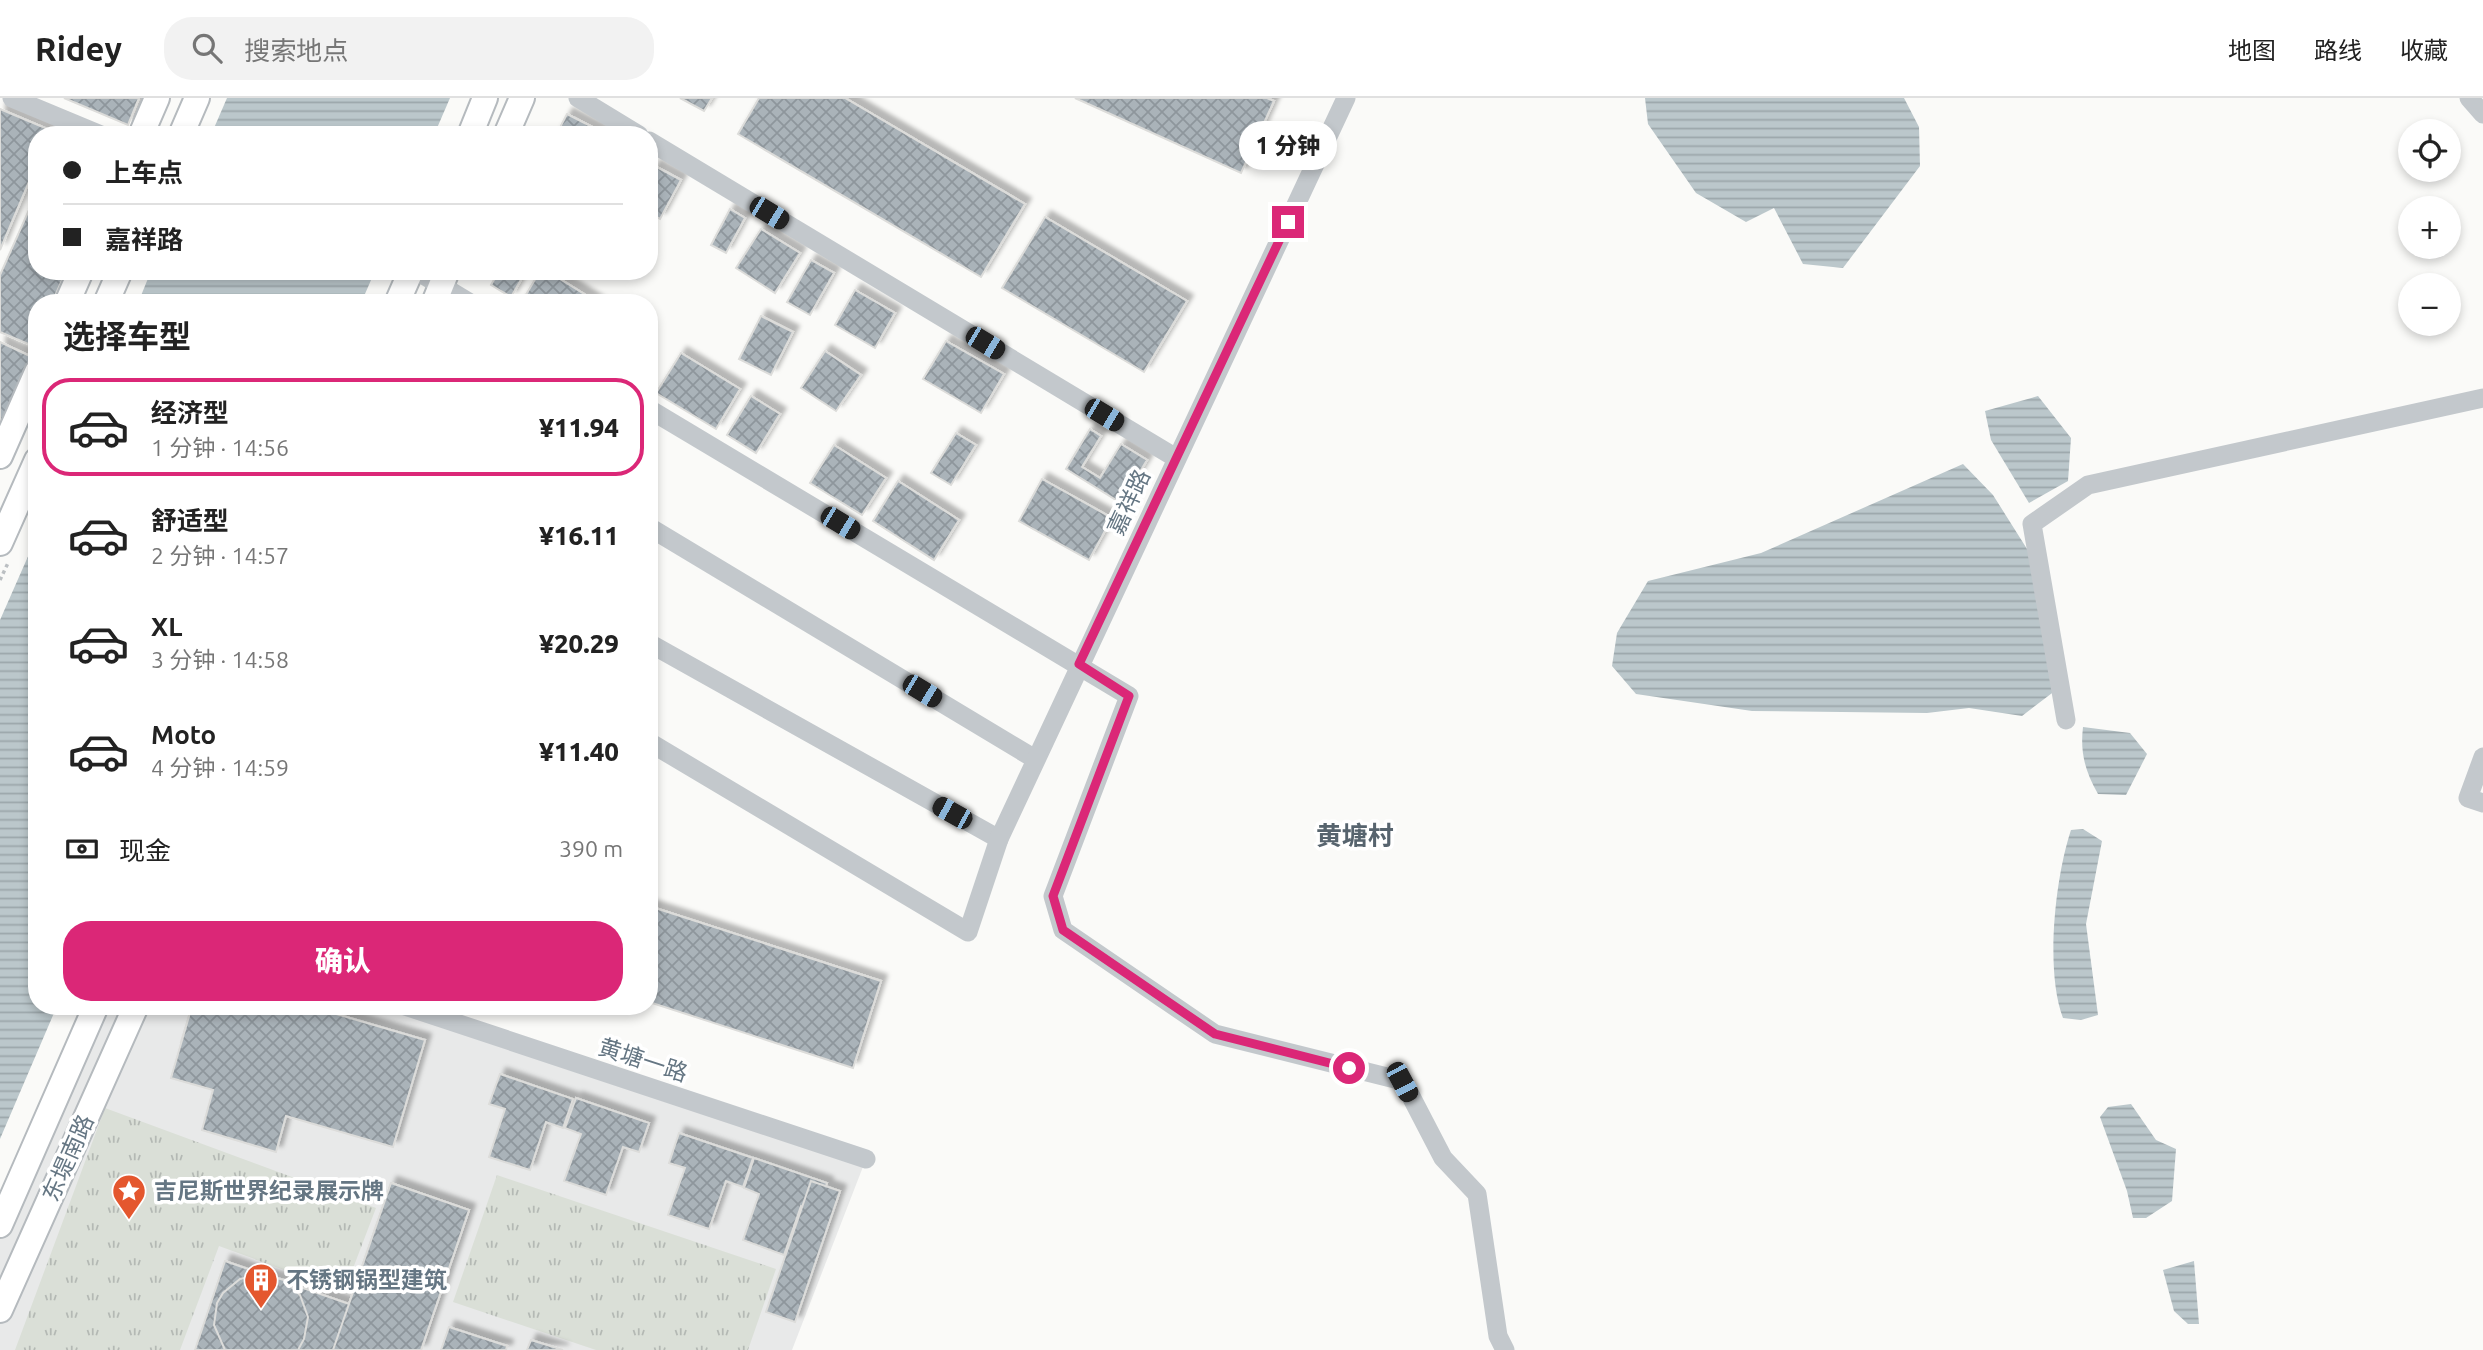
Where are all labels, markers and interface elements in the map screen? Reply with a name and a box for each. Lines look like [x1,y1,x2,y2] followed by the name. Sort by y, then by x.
[164,17,654,80] search box
[188,29,226,67] icon: search
[35,30,122,67] text: Ridey
[244,36,348,65] text: 搜索地点
[2228,37,2276,64] text: 地图
[2314,37,2362,64] text: 路线
[2400,37,2448,64] text: 收藏
[2398,119,2461,336] map controls
[2398,119,2461,182] button: locate
[1239,121,1337,170] callout: 1 分钟
[1256,133,1320,158] text: 1 分钟
[105,158,183,187] text: 上车点
[746,193,793,233] car
[2398,196,2461,259] button: +
[1272,206,1304,238] route end
[105,225,183,254] text: 嘉祥路
[2398,273,2461,336] button: −
[63,318,191,354] text: 选择车型
[962,323,1009,363] car
[1081,395,1128,435] car
[67,396,130,459] icon: car
[151,398,229,427] text: 经济型
[539,413,619,442] text: ¥11.94
[151,435,289,460] text: 1 分钟 · 14:56
[1103,465,1154,538] street label: 嘉祥路
[817,503,864,543] car
[67,504,130,567] icon: car
[151,506,229,535] text: 舒适型
[539,521,619,550] text: ¥16.11
[151,543,289,568] text: 2 分钟 · 14:57
[67,612,130,675] icon: car
[151,612,182,641] text: XL
[539,629,619,658] text: ¥20.29
[151,647,289,672] text: 3 分钟 · 14:58
[899,671,946,711] car
[67,720,130,783] icon: car
[151,720,216,749] text: Moto
[539,737,619,766] text: ¥11.40
[151,755,289,780] text: 4 分钟 · 14:59
[929,794,976,832] car
[1316,821,1394,850] district label: 黄塘村
[63,830,101,868] icon: cash
[119,836,171,865] text: 现金
[559,836,623,861] text: 390 m
[63,921,623,1001] button: 确认
[596,1033,691,1086] street label: 黄塘一路
[1333,1052,1365,1084] route start
[1383,1059,1422,1105] car
[37,1111,98,1205] street label: 东堤南路
[110,1172,148,1221] place icon: 吉尼斯世界纪录展示牌
[154,1178,384,1203] place label: 吉尼斯世界纪录展示牌
[242,1261,280,1310] building icon: 不锈钢锅型建筑
[286,1267,447,1292] place label: 不锈钢锅型建筑

